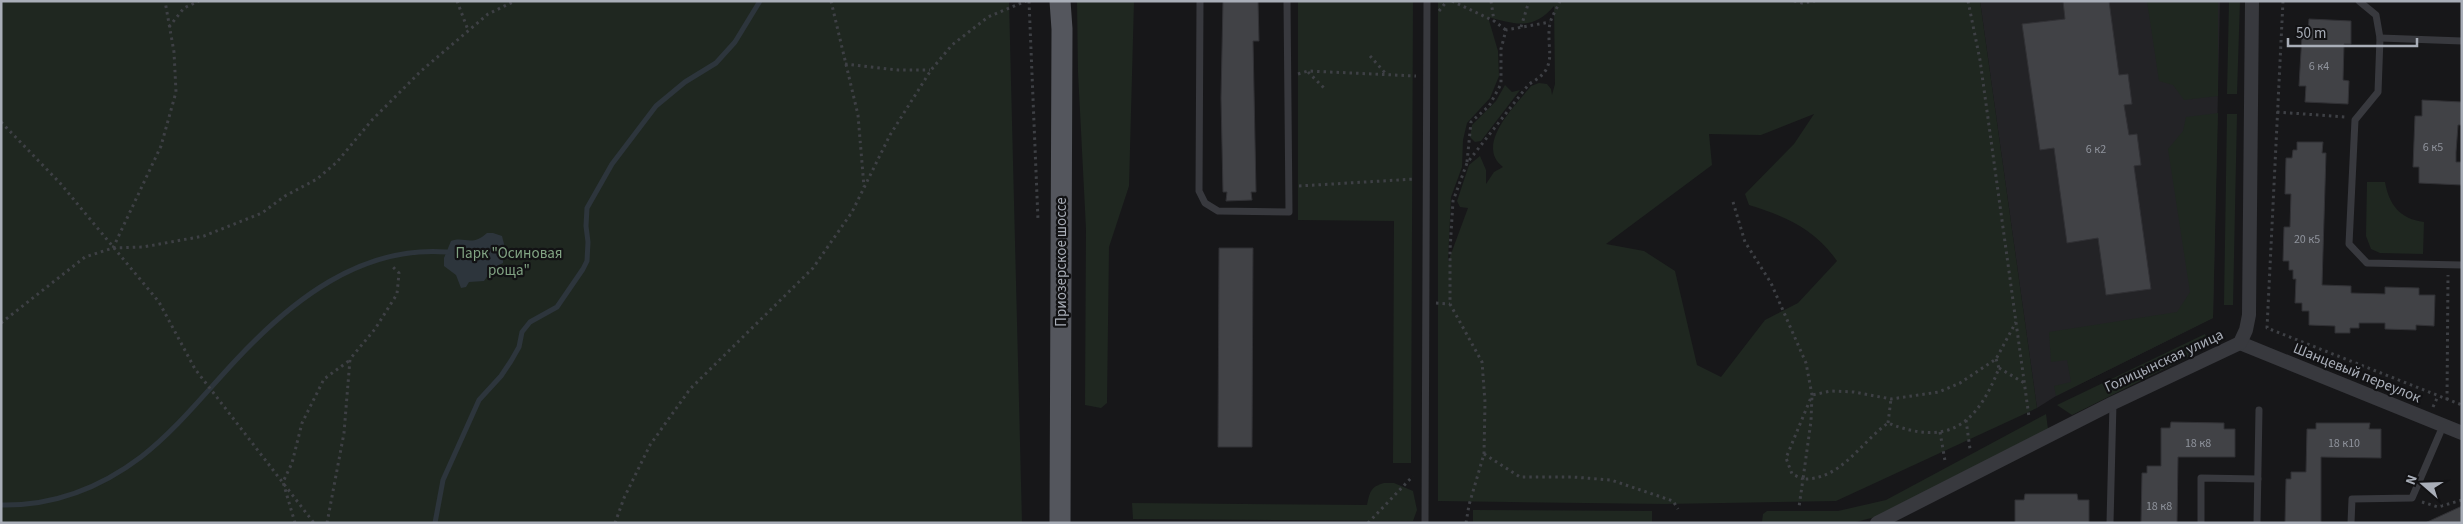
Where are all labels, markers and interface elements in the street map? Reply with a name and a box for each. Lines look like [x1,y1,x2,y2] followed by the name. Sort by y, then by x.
[2288,15,2417,47] scale bar
[2296,23,2326,44] text: 50 m
[2309,58,2329,75] house number: 6 к4
[2423,139,2443,156] house number: 6 к5
[2086,141,2106,158] house number: 6 к2
[1051,197,1072,327] street label: Приозерское шоссе
[2294,231,2320,248] house number: 20 к5
[455,243,563,281] park label: Парк "Осиновая роща"
[2101,324,2227,398] street label: Голицынская улица
[2290,338,2425,408] street label: Шанцевый переулок
[2185,435,2211,452] house number: 18 к8
[2328,435,2360,452] house number: 18 к10
[2398,459,2448,509] north arrow
[2401,472,2423,488] text: N
[2146,498,2172,515] house number: 18 к8

